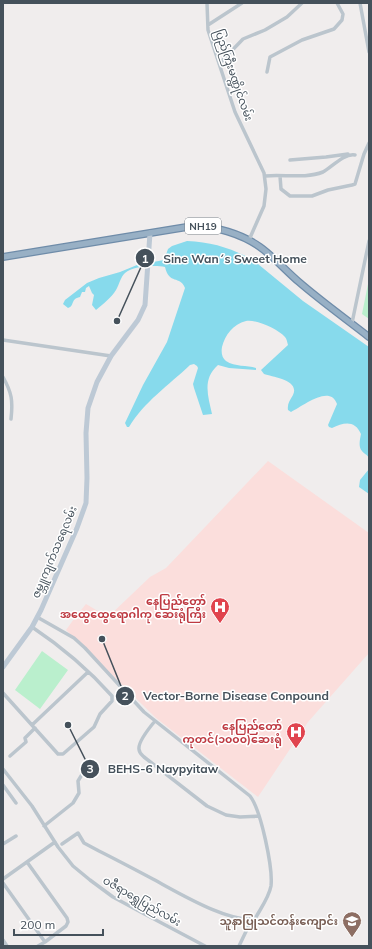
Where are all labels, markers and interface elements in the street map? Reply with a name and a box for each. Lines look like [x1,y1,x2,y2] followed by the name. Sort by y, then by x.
[209,27,256,124] street label: ပြည်ကြီးမဏ္ဍိုင်လမ်း
[185,218,221,234] road number: NH19
[135,246,314,270] callout: Sine Wan´s Sweet Home
[141,251,149,266] text: 1
[163,251,307,266] text: Sine Wan´s Sweet Home
[28,504,82,601] street label: ဇမ္ဘူကျက်သရေလမ်း
[60,594,206,624] place label: နေပြည်တော် အထွေထွေရောဂါကု ဆေးရုံကြီး
[209,596,231,624] hospital icon: နေပြည်တော် အထွေထွေရောဂါကု ဆေးရုံကြီး
[115,684,337,708] callout: Vector-Borne Disease Conpound
[121,688,129,703] text: 2
[142,688,329,703] text: Vector-Borne Disease Conpound
[183,719,282,749] place label: နေပြည်တော် ကုတင်(၁၀၀၀)ဆေးရုံ
[285,721,307,749] hospital icon: နေပြည်တော် ကုတင်(၁၀၀၀)ဆေးရုံ
[80,757,226,781] callout: BEHS-6 Naypyitaw
[86,761,94,776] text: 3
[108,761,219,776] text: BEHS-6 Naypyitaw
[100,873,184,931] street label: ဝဇီရာရွှေပြည်လမ်း
[341,910,363,938] school or university icon: သူနာပြုသင်တန်းကျောင်း
[14,911,103,937] scale bar
[219,914,338,931] place label: သူနာပြုသင်တန်းကျောင်း
[20,917,55,932] text: 200 m

